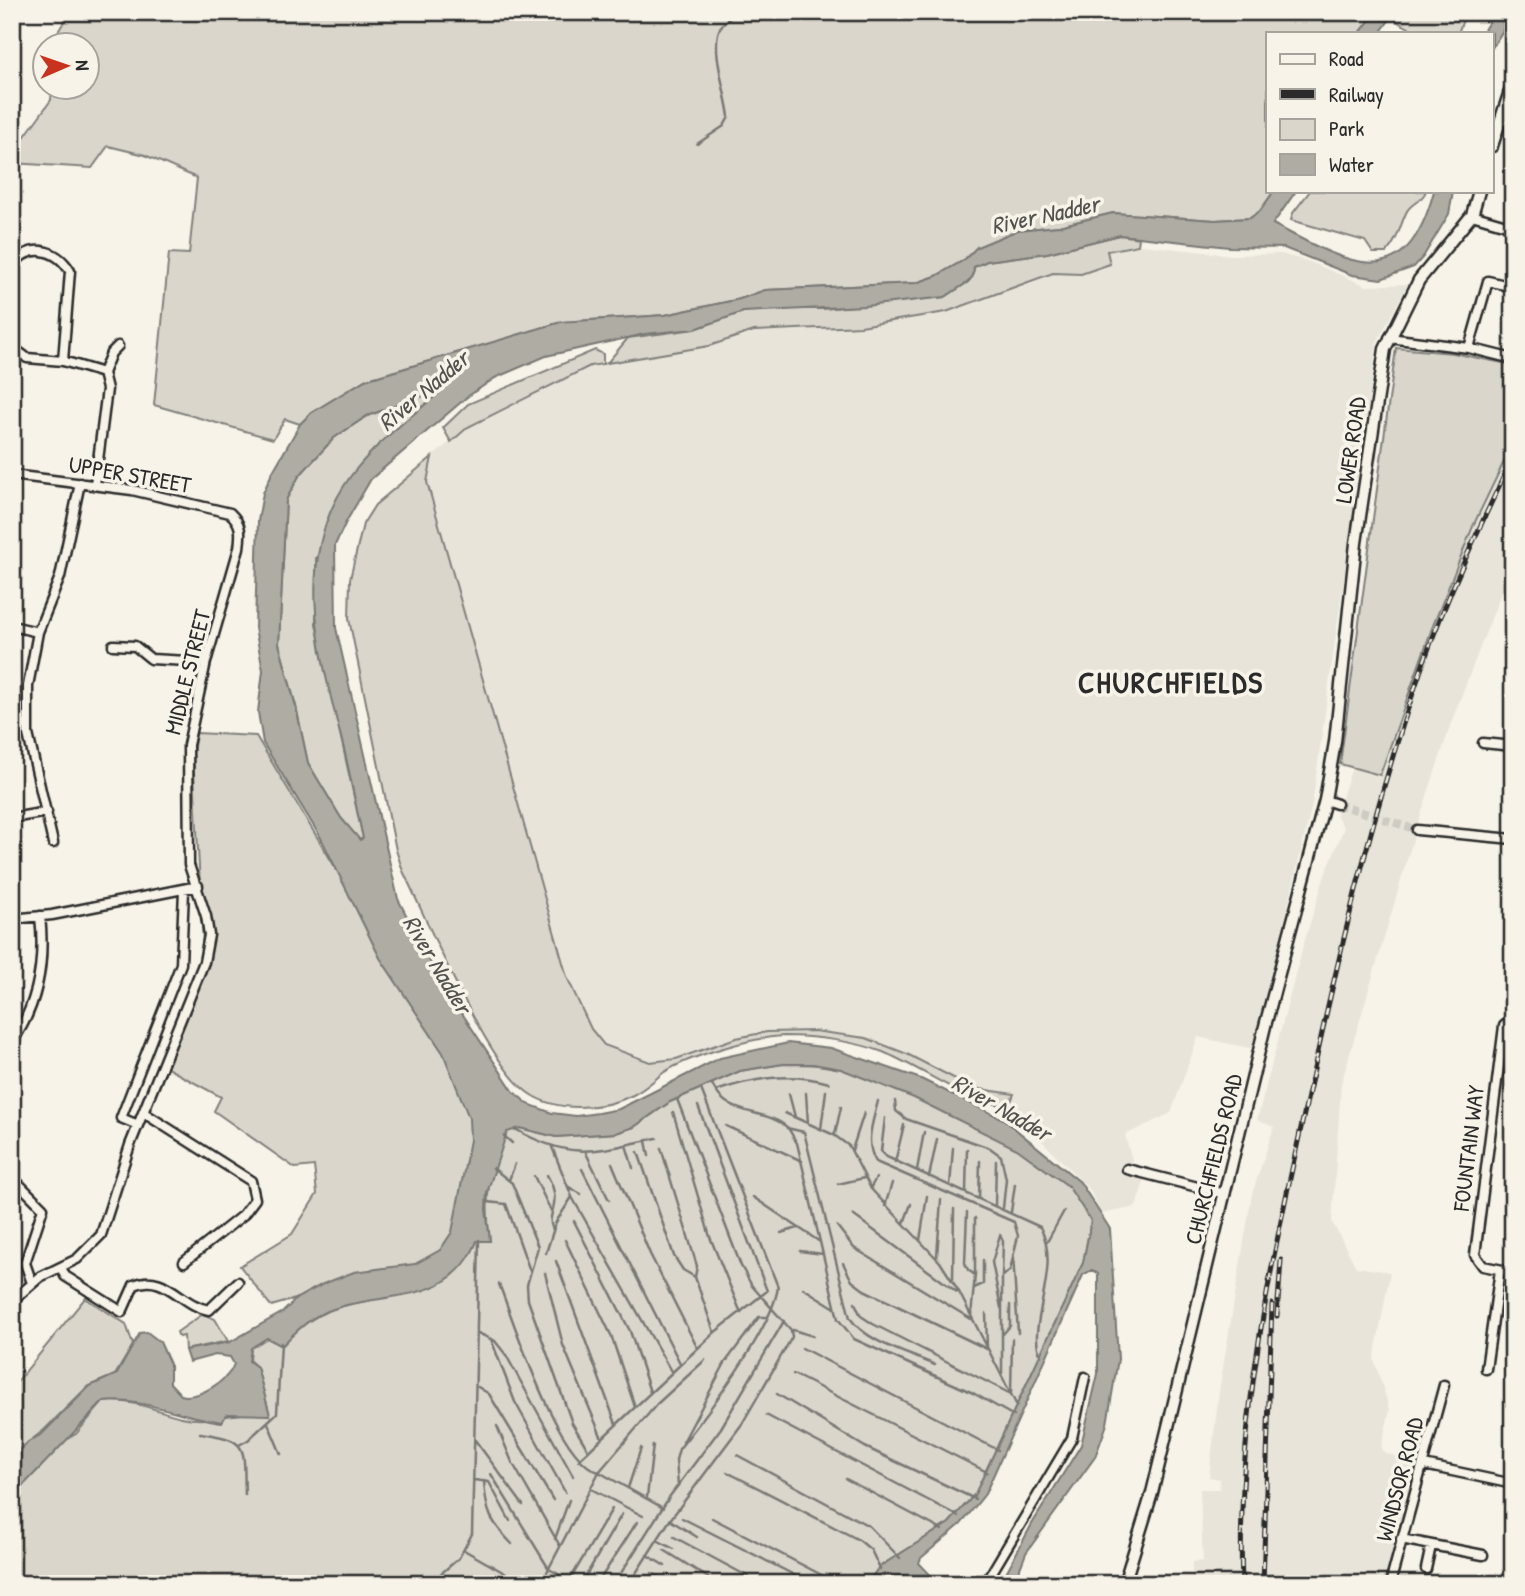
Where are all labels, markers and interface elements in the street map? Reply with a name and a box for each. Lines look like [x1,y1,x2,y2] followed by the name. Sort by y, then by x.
[32,32,102,102] north arrow
[1266,32,1494,192] legend
[1329,44,1363,73] text: Road
[70,60,96,71] text: N
[1329,80,1384,109] text: Railway
[1329,114,1364,143] text: Park
[1329,150,1374,179] text: Water
[988,186,1105,241] water label: River Nadder
[371,341,477,438] water label: River Nadder
[1327,395,1373,505] street label: LOWER ROAD
[66,448,194,500] street label: UPPER STREET
[157,606,218,738] street label: MIDDLE STREET
[1078,662,1264,702] district label: CHURCHFIELDS
[396,909,481,1022] water label: River Nadder
[946,1066,1060,1150] water label: River Nadder
[1177,1070,1249,1248] street label: CHURCHFIELDS ROAD
[1445,1083,1491,1214] street label: FOUNTAIN WAY
[1368,1413,1430,1544] street label: WINDSOR ROAD

